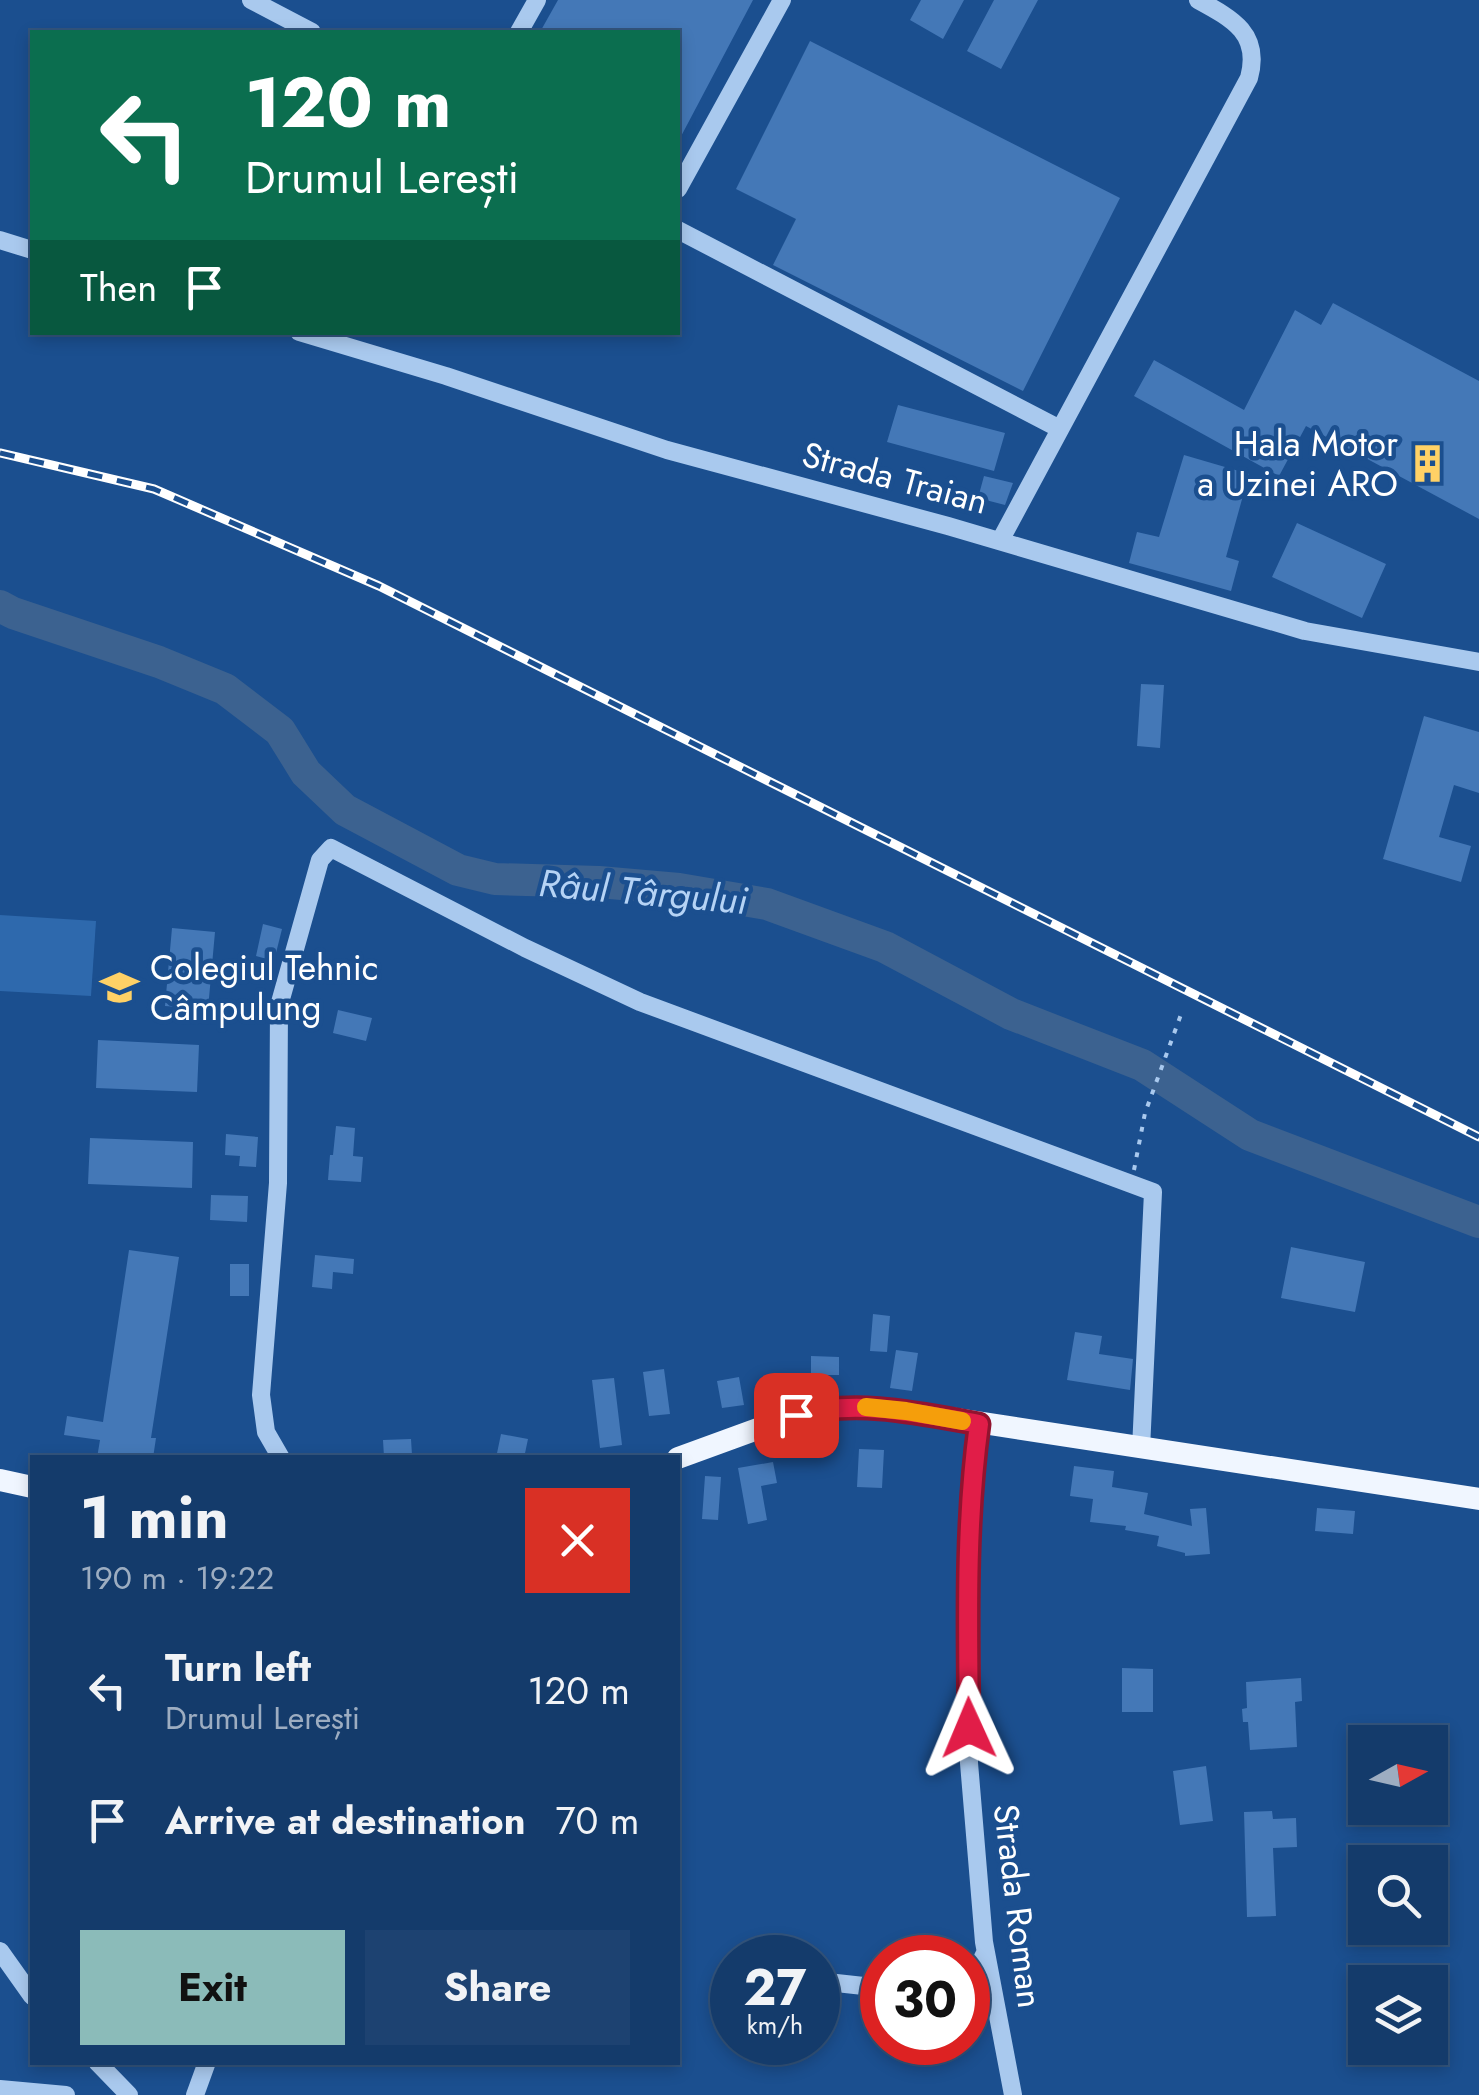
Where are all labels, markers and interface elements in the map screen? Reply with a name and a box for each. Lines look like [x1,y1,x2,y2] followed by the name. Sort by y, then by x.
[245,52,451,153] text: 120 m
[80,70,210,200] icon: left
[245,145,519,210] text: Drumul Lerești
[80,260,157,315] text: Then
[177,260,232,315] icon: arrive
[1197,419,1398,509] place label: Hala Motor a Uzinei ARO
[797,429,993,527] street label: Strada Traian
[1407,443,1449,485] building icon: Hala Motor a Uzinei ARO
[537,855,751,928] water label: Râul Târgului
[150,943,379,1033] place label: Colegiul Tehnic Câmpulung
[99,967,141,1009] school or university icon: Colegiul Tehnic Câmpulung
[754,1373,839,1458] pin
[769,1388,824,1443] icon: arrive
[80,1474,229,1561] text: 1 min
[525,1488,630,1593] button: close
[80,1555,274,1601] text: 190 m · 19:22
[165,1640,311,1695] text: Turn left
[80,1663,135,1718] icon: left
[527,1663,630,1718] text: 120 m
[917,1676,1021,1780] position arrow
[165,1695,360,1741] text: Drumul Lerești
[1348,1725,1448,1825] north arrow
[1348,1725,1448,2065] map controls
[80,1793,135,1848] icon: arrive
[165,1793,526,1848] text: Arrive at destination
[556,1793,639,1848] text: 70 m
[981,1801,1055,2011] street label: Strada Roman
[1348,1845,1448,1945] button: search
[80,1930,345,2045] button: Exit
[365,1930,630,2045] button: Share
[860,1935,990,2065] speed limit sign: 30
[744,1951,806,2024] text: 27
[1348,1965,1448,2065] button: layers
[747,2007,803,2043] text: km/h

